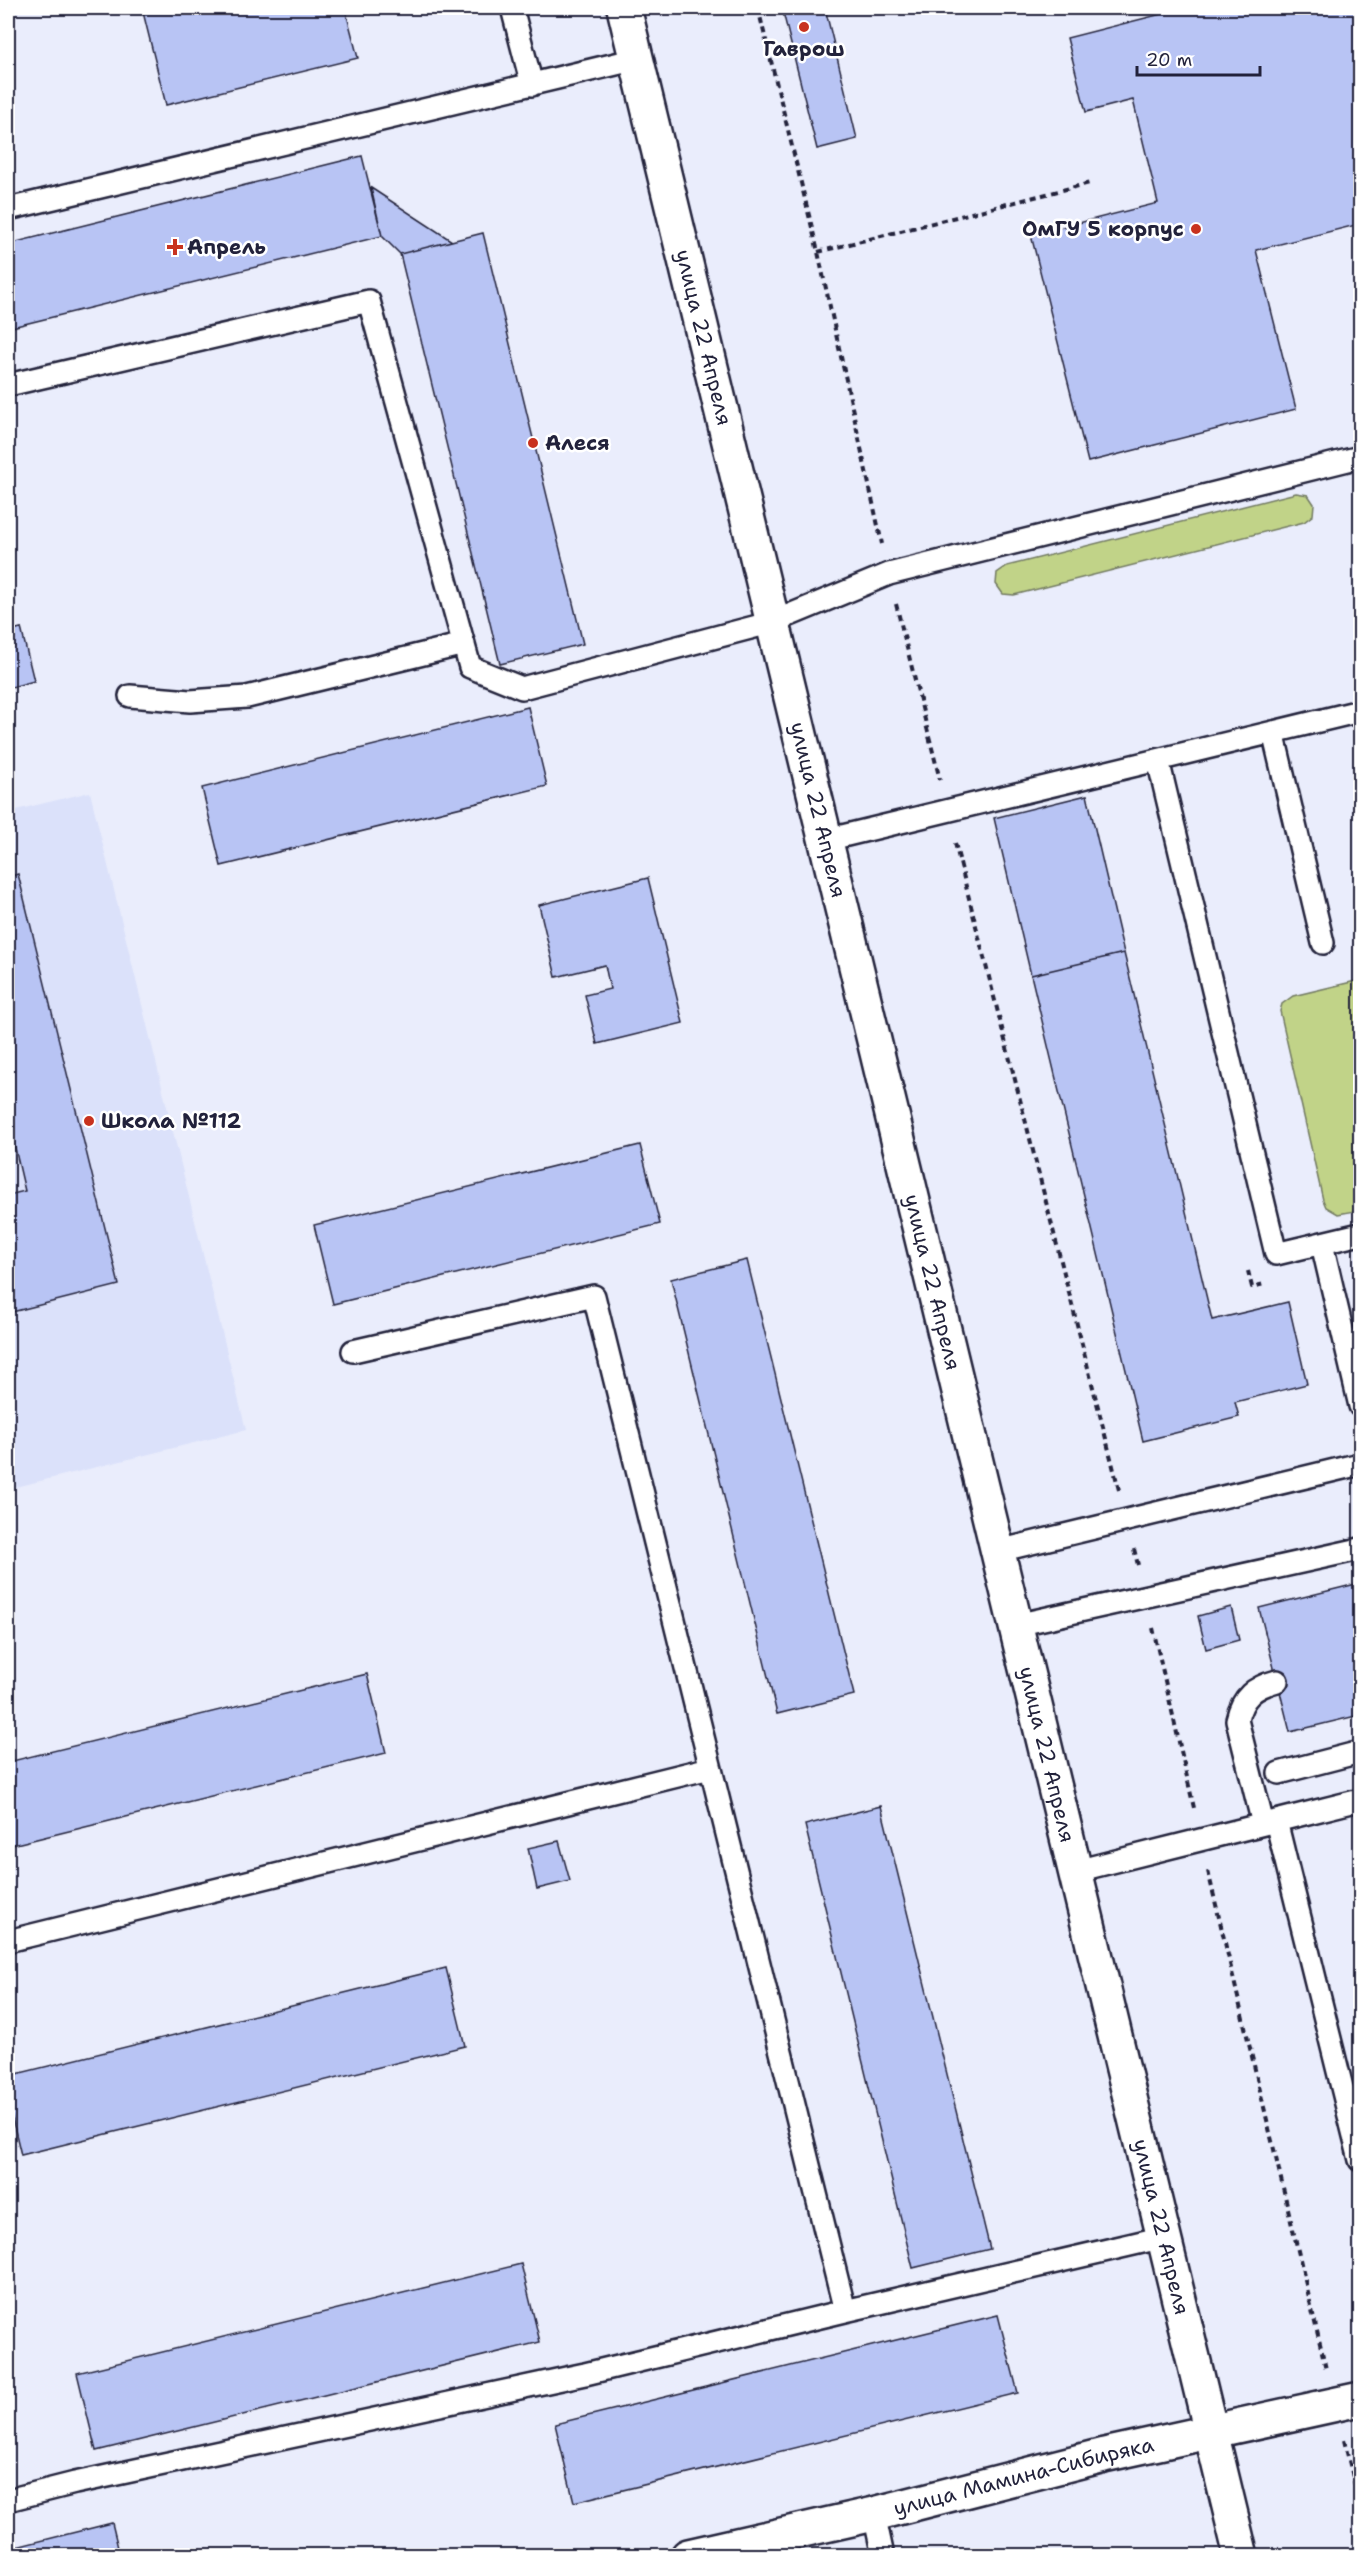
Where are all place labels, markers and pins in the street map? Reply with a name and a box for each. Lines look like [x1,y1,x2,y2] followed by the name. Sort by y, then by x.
[797,20,811,34] marker: Гаврош
[763,35,845,63] place label: Гаврош
[1022,215,1184,243] place label: ОмГУ 5 корпус
[1189,222,1203,236] marker: ОмГУ 5 корпус
[187,233,266,261] place label: Апрель
[168,240,182,254] marker: Апрель
[545,429,610,457] place label: Алеся
[526,436,540,450] marker: Алеся
[101,1107,241,1135] place label: Школа №112
[82,1114,96,1128] marker: Школа №112

